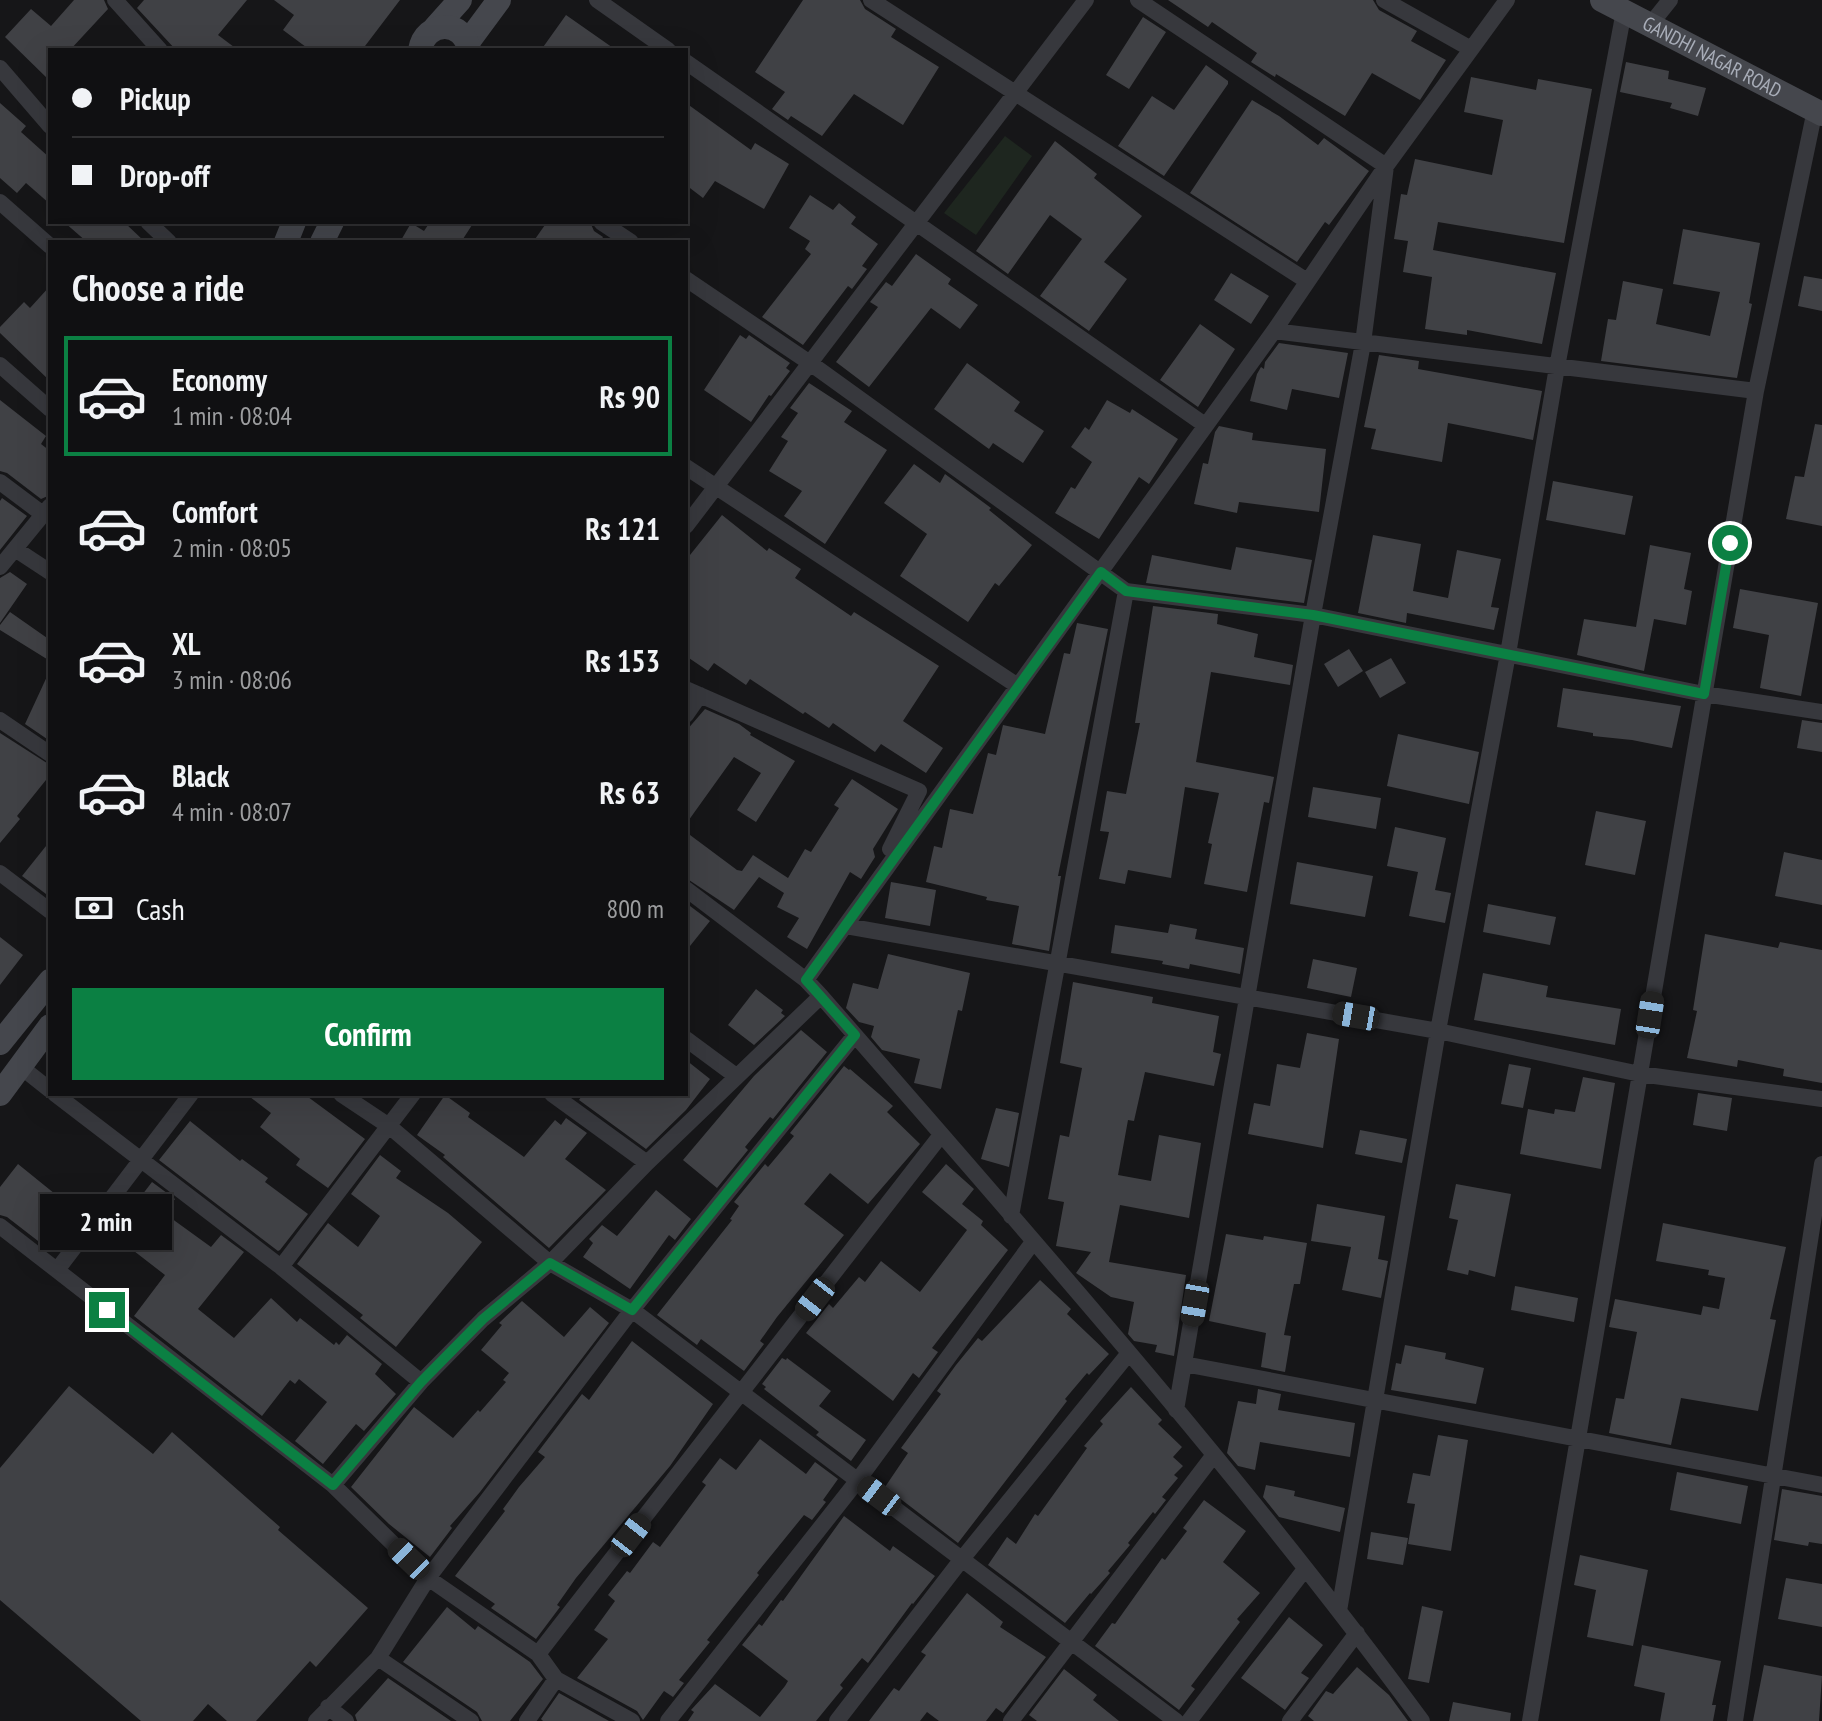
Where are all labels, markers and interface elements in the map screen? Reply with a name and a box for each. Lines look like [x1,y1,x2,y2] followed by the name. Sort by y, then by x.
[1638,10,1786,104] street label: GANDHI NAGAR ROAD
[120,79,191,118] text: Pickup
[120,156,210,195] text: Drop-off
[72,264,244,311] text: Choose a ride
[76,360,148,432] icon: car
[172,360,267,399] text: Economy
[600,377,660,416] text: Rs 90
[172,399,292,432] text: 1 min · 08:04
[76,492,148,564] icon: car
[172,492,258,531] text: Comfort
[585,509,660,548] text: Rs 121
[1712,525,1748,561] route start
[172,531,292,564] text: 2 min · 08:05
[76,624,148,696] icon: car
[172,624,201,663] text: XL
[585,641,660,680] text: Rs 153
[172,663,292,696] text: 3 min · 08:06
[76,756,148,828] icon: car
[172,756,229,795] text: Black
[600,773,660,812] text: Rs 63
[172,795,292,828] text: 4 min · 08:07
[72,886,116,930] icon: cash
[136,889,185,928] text: Cash
[606,892,664,925] text: 800 m
[72,988,664,1080] button: Confirm
[1634,989,1666,1041] car
[1330,1000,1382,1032] car
[41,1194,173,1250] callout: 2 min
[80,1205,132,1238] text: 2 min
[791,1273,839,1325] car
[1179,1277,1211,1329] car
[89,1292,125,1328] route end
[853,1472,905,1520] car
[607,1509,655,1561] car
[383,1534,435,1584] car

